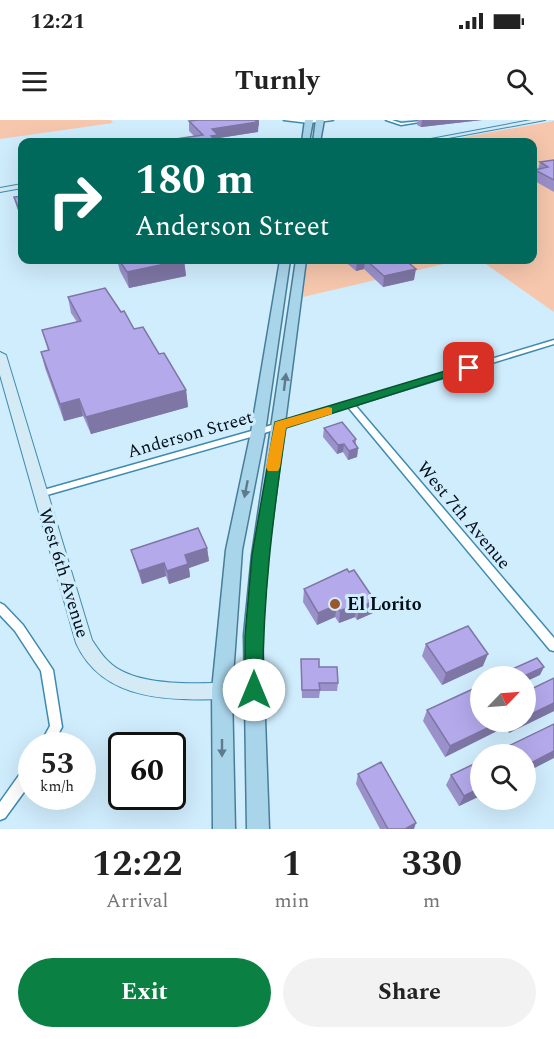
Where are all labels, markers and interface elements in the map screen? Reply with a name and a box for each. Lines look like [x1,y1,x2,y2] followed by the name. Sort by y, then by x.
[30,5,85,38] text: 12:21
[235,60,319,102] text: Turnly
[18,65,51,98] icon: menu
[503,65,536,98] icon: search
[135,149,254,212] text: 180 m
[36,162,114,240] icon: right
[135,206,329,248] text: Anderson Street
[443,342,494,393] pin
[452,351,485,384] icon: arrive
[280,372,290,391] one-way arrow
[124,404,256,465] street label: Anderson Street
[410,455,517,575] street label: West 7th Avenue
[241,480,250,499] one-way arrow
[31,505,96,641] street label: West 6th Avenue
[347,591,422,618] place label: El Lorito
[328,597,342,611] marker: El Lorito
[222,658,286,722] position arrow
[470,666,536,732] north arrow
[470,666,536,810] map controls
[108,732,186,810] speed limit sign: 60
[217,739,227,758] one-way arrow
[40,741,74,787] text: 53
[470,744,536,810] button: search
[40,775,74,798] text: km/h
[92,837,182,892] text: 12:22
[282,837,302,892] text: 1
[401,837,462,892] text: 330
[106,886,168,916] text: Arrival
[274,886,309,916] text: min
[423,886,440,916] text: m
[18,958,271,1027] button: Exit
[283,958,536,1027] button: Share

